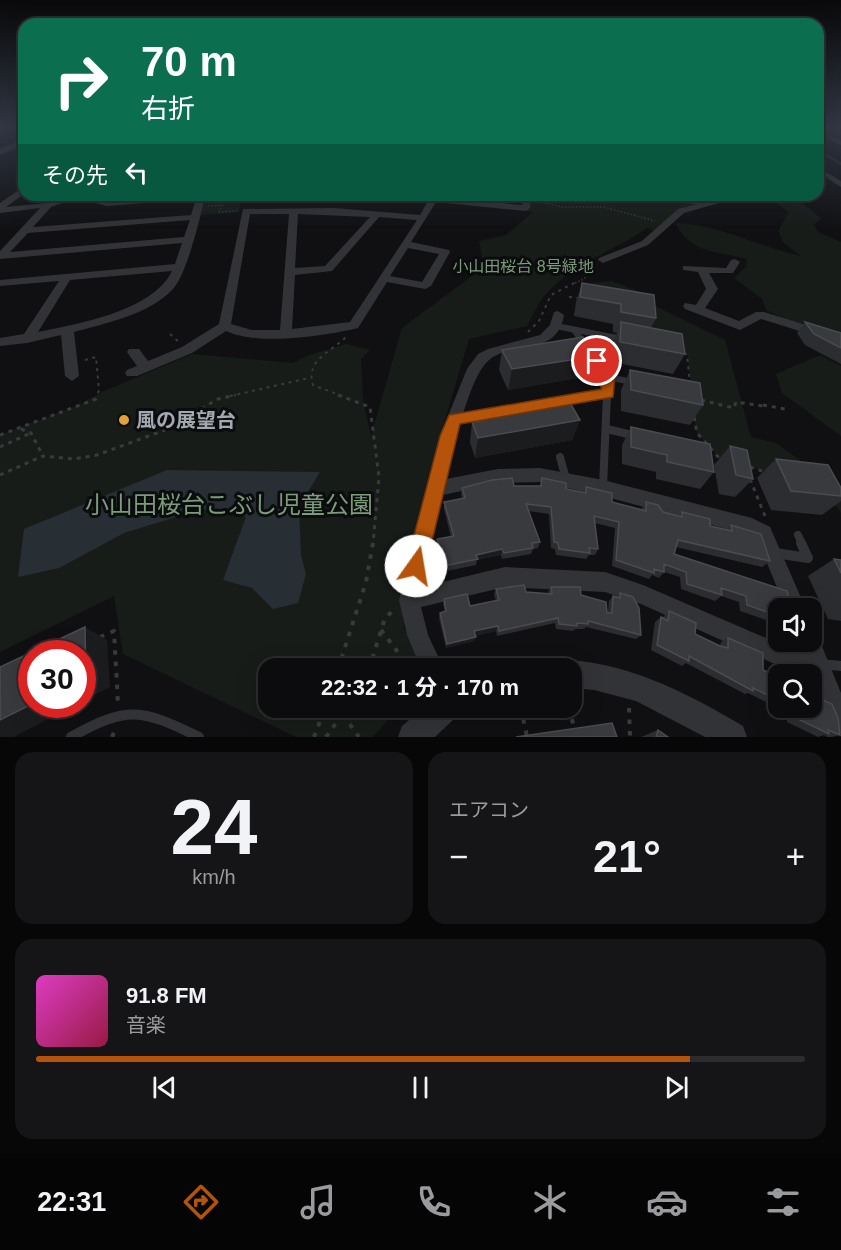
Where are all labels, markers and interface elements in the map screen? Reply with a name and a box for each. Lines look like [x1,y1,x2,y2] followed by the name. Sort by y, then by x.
[141,38,237,85] text: 70 m
[42,42,120,120] icon: right
[141,94,195,124] text: 右折
[120,156,153,189] icon: left
[42,163,108,188] text: その先
[452,258,594,275] park label: 小山田桜台 8号緑地
[571,335,622,386] pin
[580,344,613,377] icon: arrive
[136,409,236,431] place label: 風の展望台
[117,413,131,427] marker: 風の展望台
[85,491,373,518] park label: 小山田桜台こぶし児童公園
[384,534,448,598] position arrow
[768,598,822,718] map controls
[768,598,822,652] button: sound
[18,640,96,718] speed limit sign: 30
[768,664,822,718] button: search
[321,675,519,700] text: 22:32 · 1 分 · 170 m
[171,783,257,871] text: 24
[449,799,529,821] text: エアコン
[593,831,661,882] text: 21°
[449,838,468,875] text: −
[786,838,805,875] text: +
[192,866,236,888] text: km/h
[126,983,207,1008] text: 91.8 FM
[126,1014,166,1036] text: 音楽
[148,1071,181,1104] icon: previous
[404,1071,437,1104] icon: pause
[660,1071,693,1104] icon: next
[180,1181,222,1223] icon: directions
[297,1181,339,1223] icon: music
[413,1181,455,1223] icon: phone
[529,1181,571,1223] icon: climate
[646,1181,688,1223] icon: car
[762,1181,804,1223] icon: filters
[37,1187,106,1217] text: 22:31

